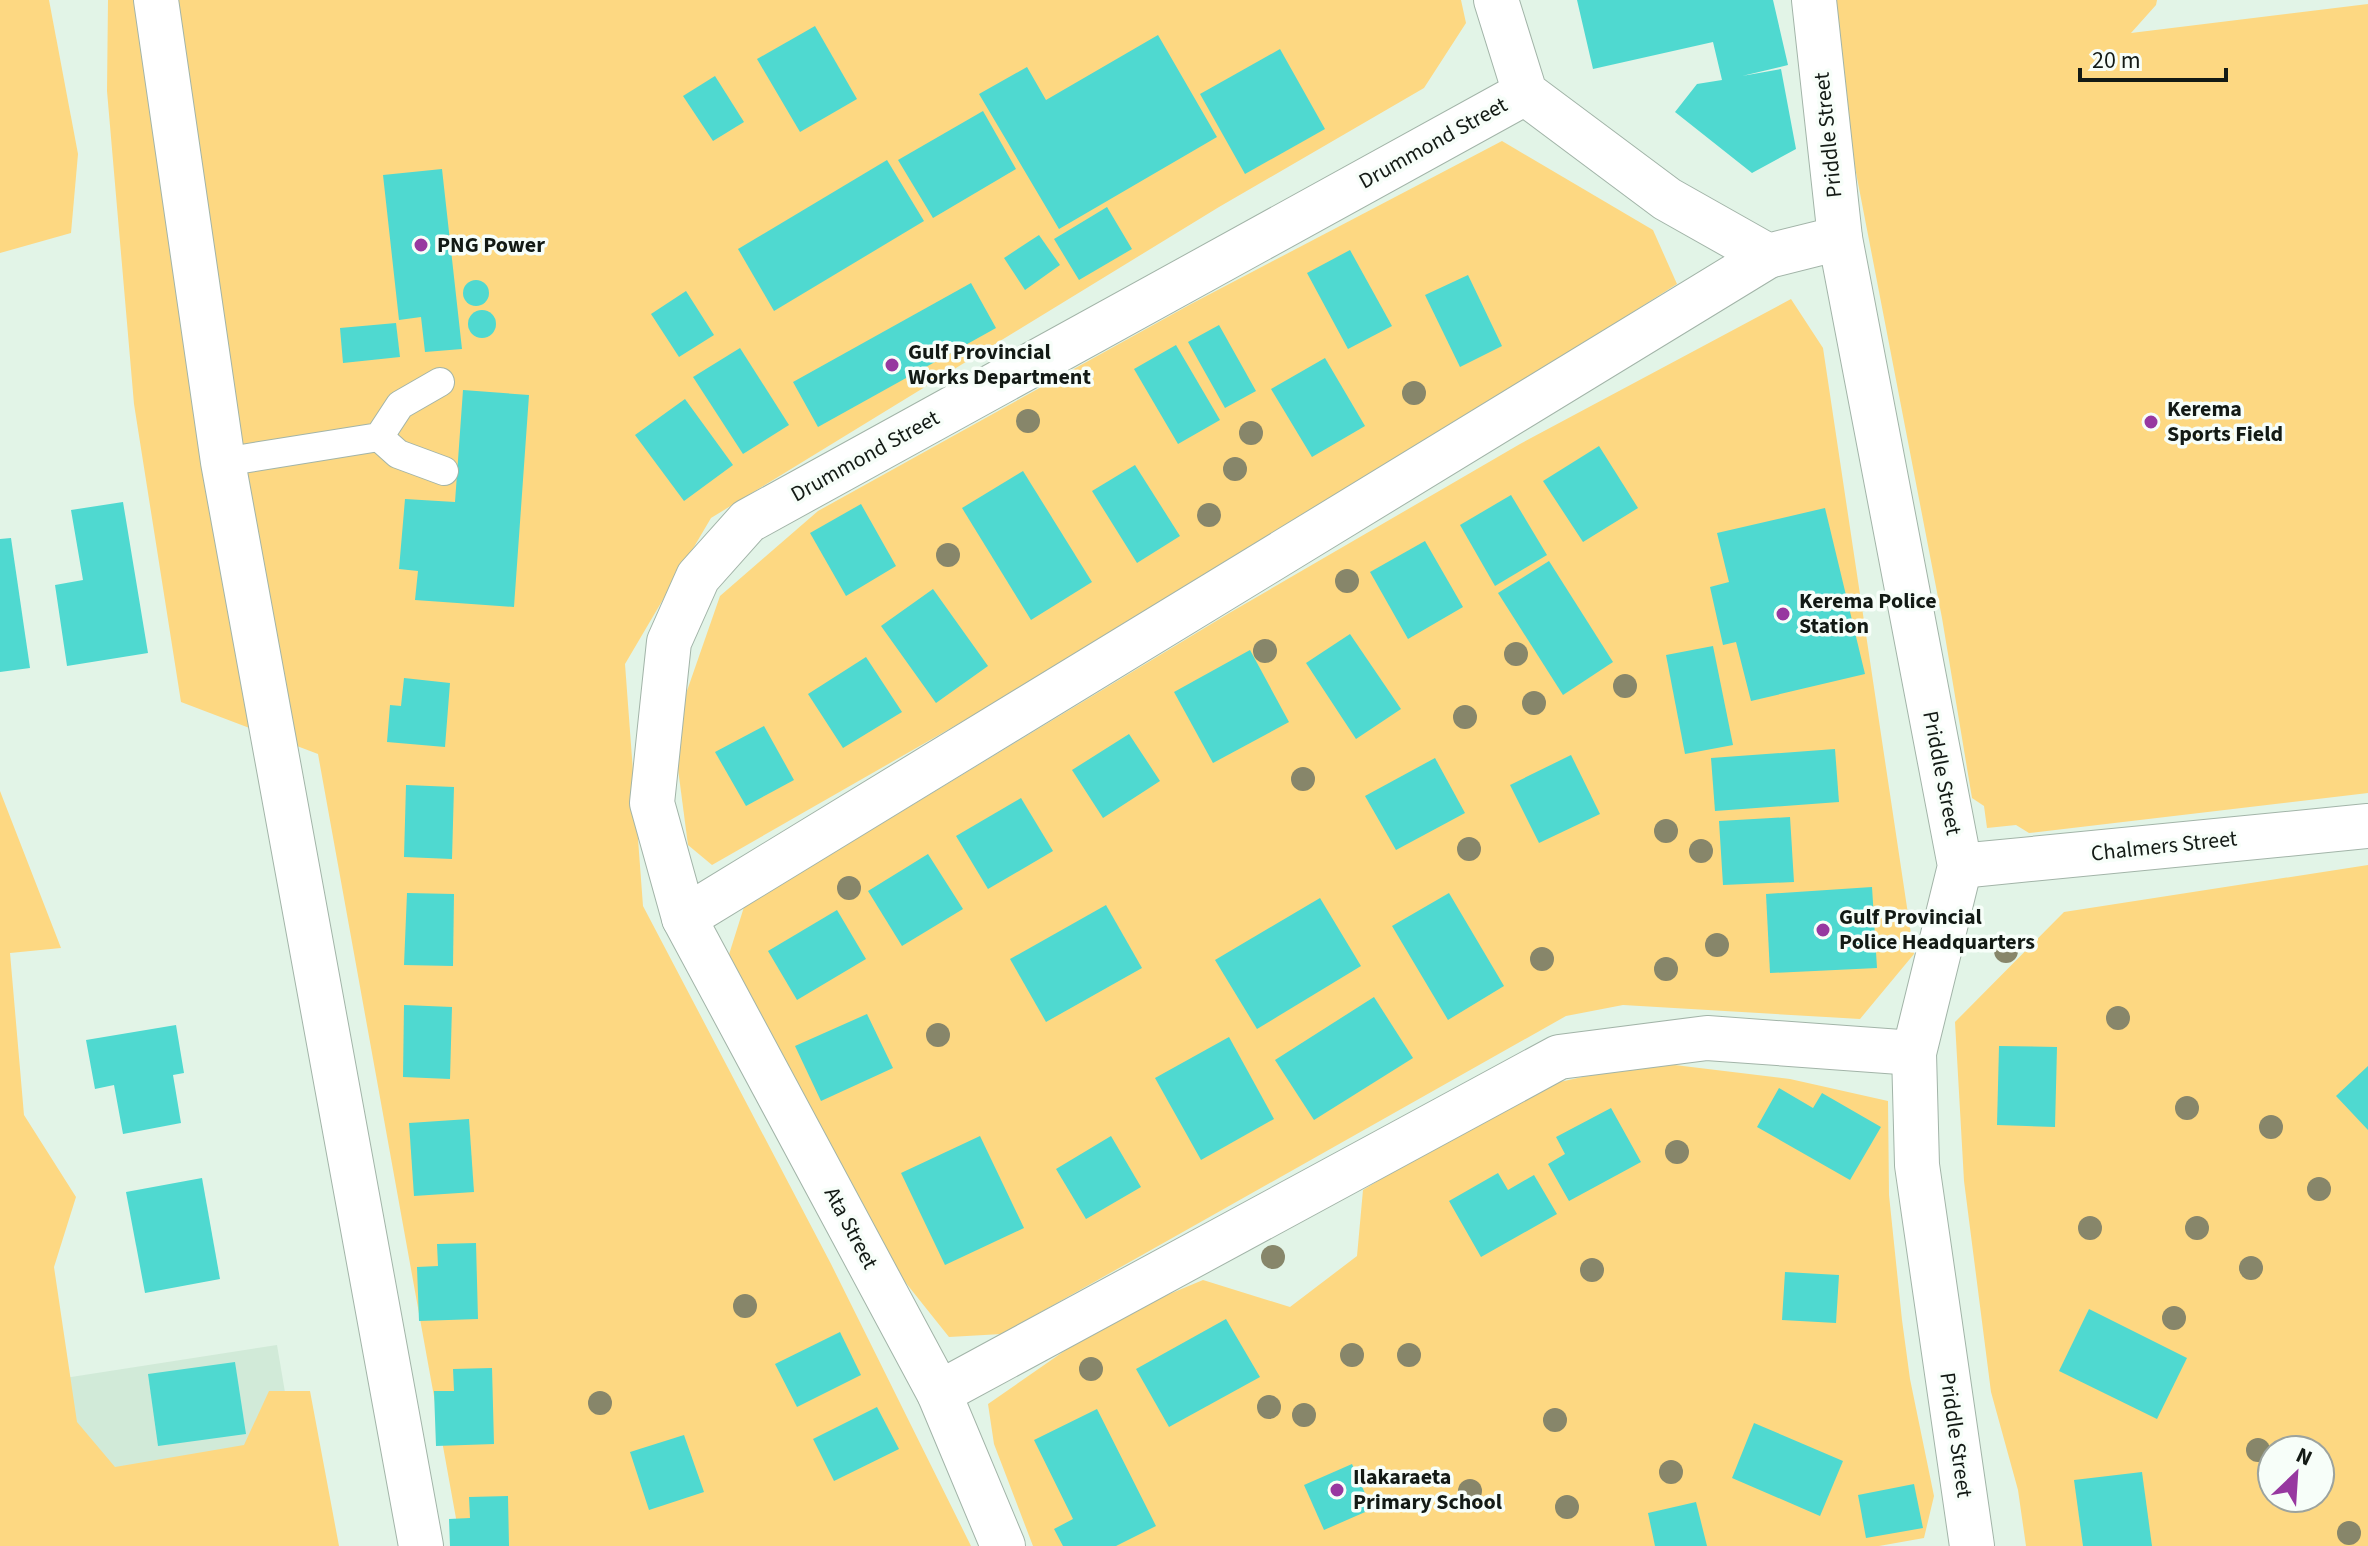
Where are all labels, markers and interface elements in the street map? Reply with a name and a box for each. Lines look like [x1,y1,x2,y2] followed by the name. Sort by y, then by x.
[2080,32,2226,82] scale bar
[2092,43,2141,78] text: 20 m
[1805,70,1850,199] street label: Priddle Street
[1353,89,1514,197] street label: Drummond Street
[437,229,545,261] place label: PNG Power
[412,236,430,254] marker: PNG Power
[908,336,1091,393] place label: Gulf Provincial Works Department
[883,356,901,374] marker: Gulf Provincial Works Department
[2167,393,2283,450] place label: Kerema Sports Field
[785,402,946,510] street label: Drummond Street
[2142,413,2160,431] marker: Kerema Sports Field
[1799,585,1937,642] place label: Kerema Police Station
[1774,605,1792,623] marker: Kerema Police Station
[1914,708,1970,838] street label: Priddle Street
[2089,822,2239,870] street label: Chalmers Street
[1839,901,2035,958] place label: Gulf Provincial Police Headquarters
[1814,921,1832,939] marker: Gulf Provincial Police Headquarters
[816,1181,886,1275] street label: Ata Street
[1931,1370,1981,1500] street label: Priddle Street
[2256,1434,2336,1514] north arrow
[2291,1439,2317,1474] text: N
[1353,1461,1503,1518] place label: Ilakaraeta Primary School
[1328,1481,1346,1499] marker: Ilakaraeta Primary School

